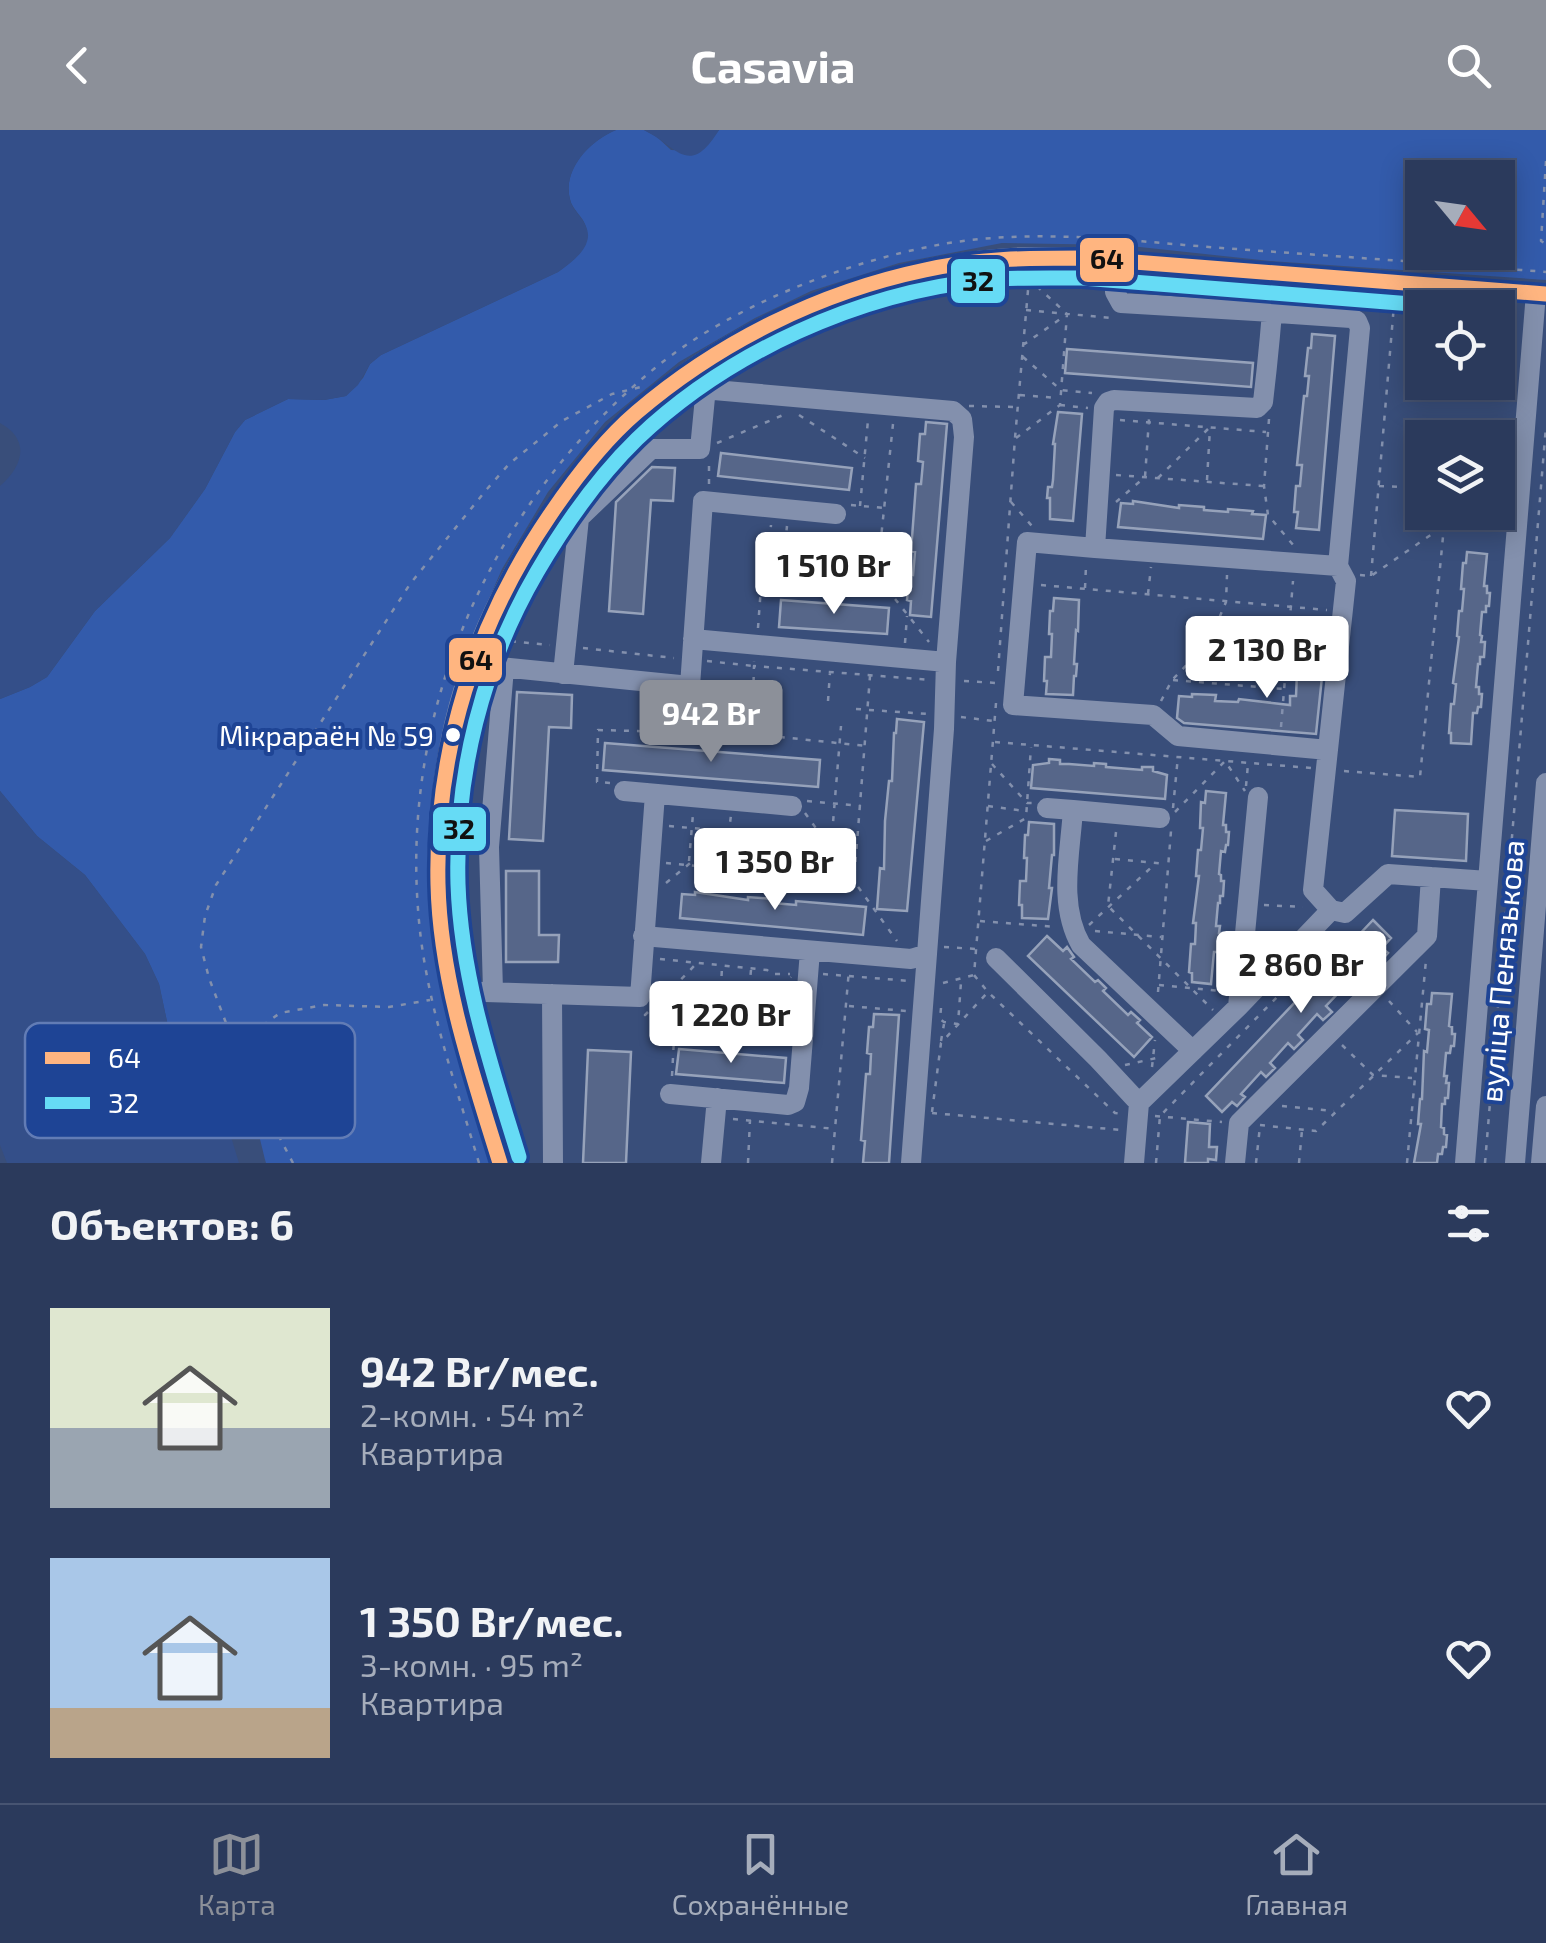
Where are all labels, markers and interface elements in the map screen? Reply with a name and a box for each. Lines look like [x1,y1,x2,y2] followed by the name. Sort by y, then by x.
[50,38,105,93] icon: back
[690,38,856,92] text: Casavia
[1441,38,1496,93] icon: search
[1405,160,1515,270] north arrow
[1405,160,1515,530] map controls
[1078,236,1136,284] line badge: 64
[1090,241,1124,275] text: 64
[949,257,1007,305] line badge: 32
[962,263,994,297] text: 32
[1405,290,1515,400] button: locate
[1405,420,1515,530] button: layers
[731,532,937,617] pin: 1 510 Br
[777,545,891,583] text: 1 510 Br
[1164,616,1370,701] pin: 2 130 Br
[1208,629,1326,667] text: 2 130 Br
[447,636,504,684] line badge: 64
[459,642,493,676] text: 64
[630,680,792,765] pin: 942 Br
[662,693,760,731] text: 942 Br
[219,718,434,752] place label: Мікрараён № 59
[443,725,463,745] marker: Мікрараён № 59
[431,805,488,853] line badge: 32
[443,811,475,845] text: 32
[672,828,878,913] pin: 1 350 Br
[1472,838,1531,1104] street label: вуліца Пенязькова
[716,841,834,879] text: 1 350 Br
[1198,931,1404,1016] pin: 2 860 Br
[1238,944,1364,982] text: 2 860 Br
[628,981,834,1066] pin: 1 220 Br
[671,994,791,1032] text: 1 220 Br
[25,1023,355,1138] legend
[108,1040,141,1074] text: 64
[108,1085,139,1119] text: 32
[1441,1196,1496,1251] icon: filters
[50,1198,294,1248] text: Объектов: 6
[360,1345,599,1395] text: 942 Br/мес.
[130,1348,250,1468] icon: home
[1441,1381,1496,1436] icon: heart
[360,1395,585,1433] text: 2-комн. · 54 m²
[360,1433,504,1471] text: Квартира
[360,1595,623,1645] text: 1 350 Br/мес.
[130,1598,250,1718] icon: home
[1441,1631,1496,1686] icon: heart
[360,1645,583,1683] text: 3-комн. · 95 m²
[360,1683,504,1721] text: Квартира
[198,1827,276,1921] tab: Карта
[672,1827,849,1921] tab: Сохранённые
[1245,1827,1348,1921] tab: Главная

